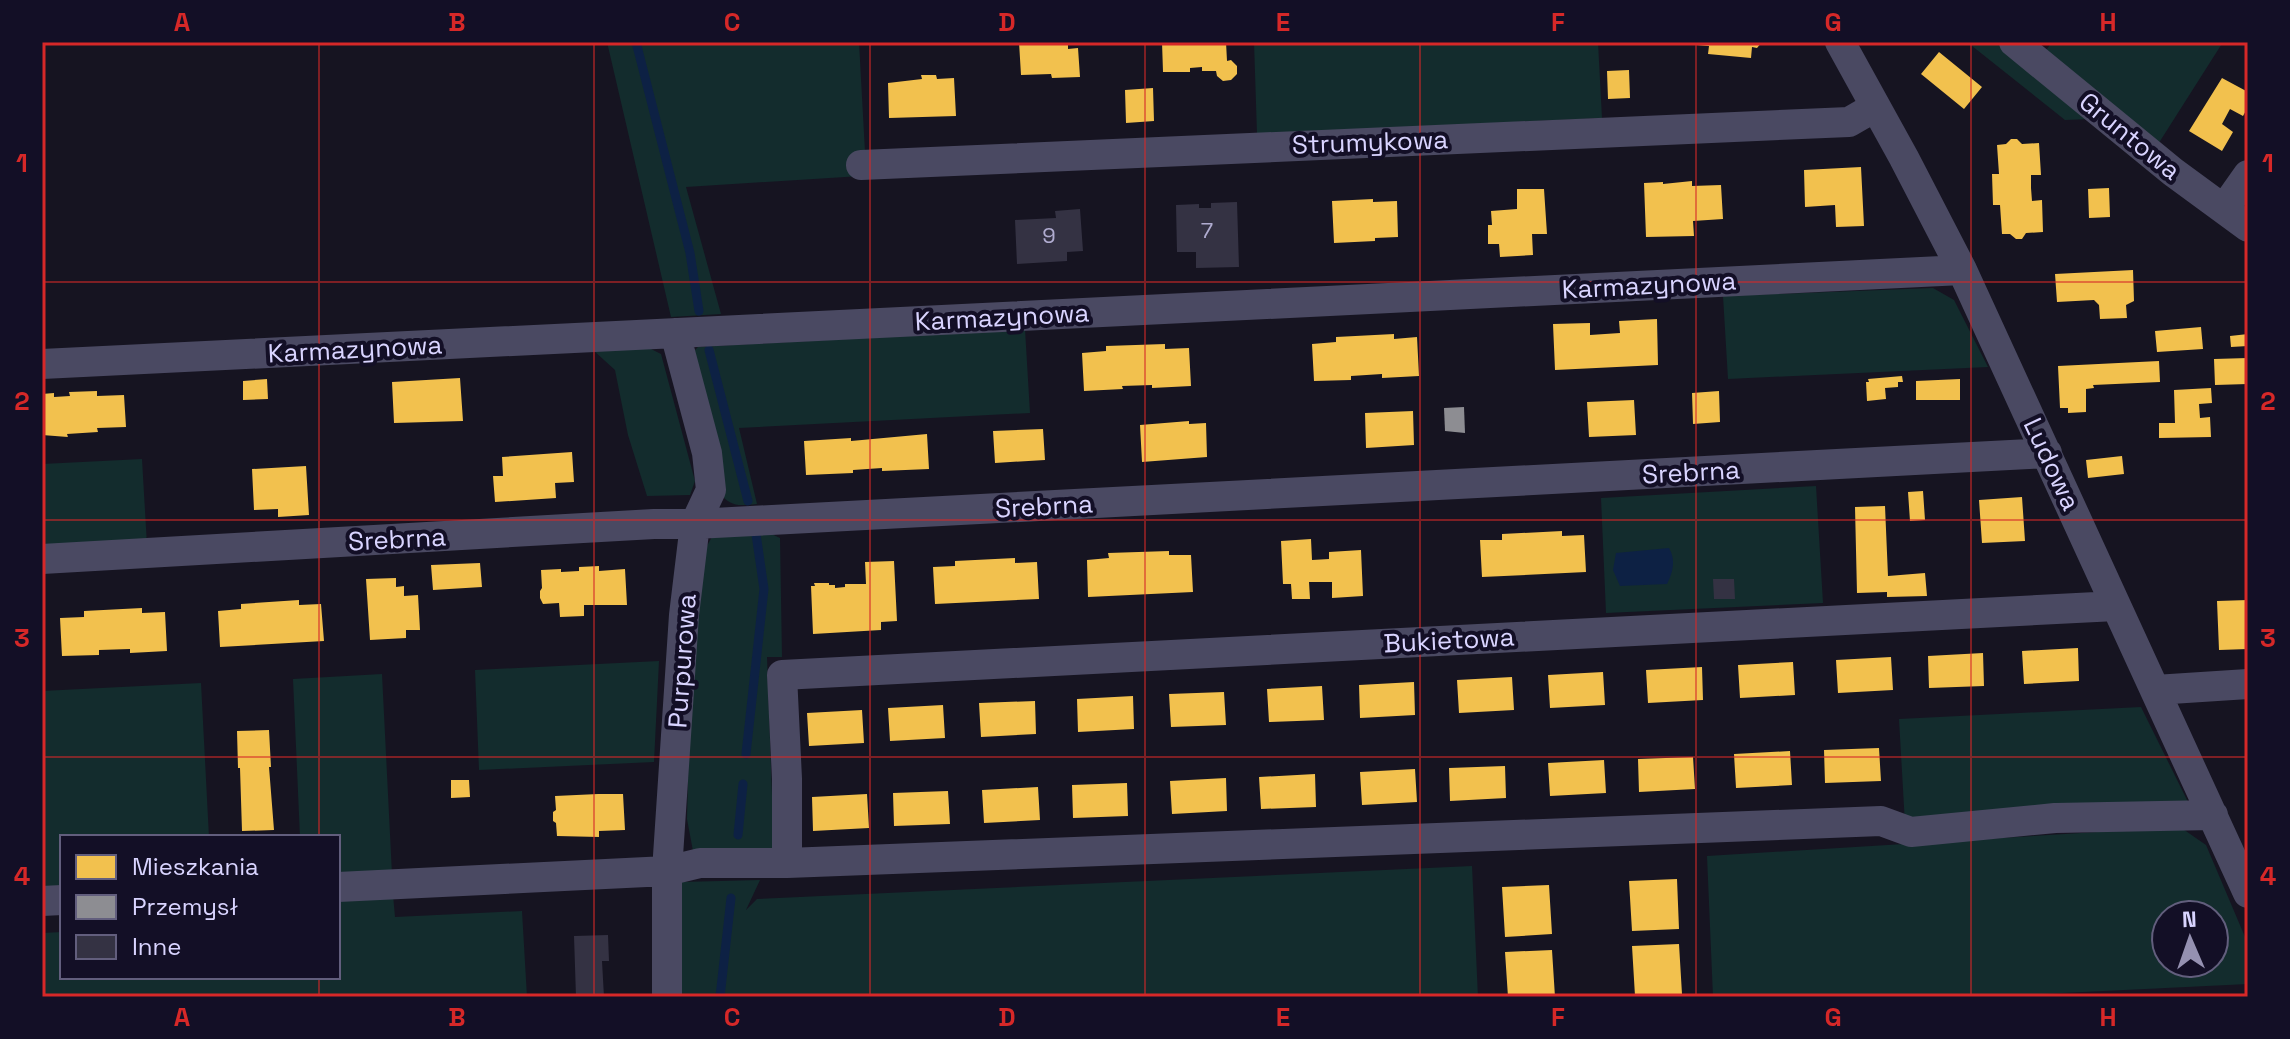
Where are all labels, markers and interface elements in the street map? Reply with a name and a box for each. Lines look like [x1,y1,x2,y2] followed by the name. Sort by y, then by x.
[174,5,191,39] text: A
[448,5,466,39] text: B
[724,5,740,39] text: C
[998,5,1016,39] text: D
[1276,5,1290,39] text: E
[1551,5,1565,39] text: F
[1824,5,1842,39] text: G
[2099,5,2117,39] text: H
[2072,85,2188,187] street label: Gruntowa
[1291,122,1449,162] street label: Strumykowa
[16,146,28,180] text: 1
[2262,146,2274,180] text: 1
[1201,216,1213,244] house number: 7
[1042,221,1056,249] house number: 9
[1561,263,1737,307] street label: Karmazynowa
[914,295,1090,339] street label: Karmazynowa
[267,327,443,371] street label: Karmazynowa
[14,384,30,418] text: 2
[2260,384,2276,418] text: 2
[2016,412,2088,516] street label: Ludowa
[1641,452,1741,492] street label: Srebrna
[994,486,1094,526] street label: Srebrna
[347,519,447,559] street label: Srebrna
[660,593,704,729] street label: Purpurowa
[1383,620,1515,660] street label: Bukietowa
[14,621,30,655] text: 3
[2260,621,2276,655] text: 3
[60,835,340,979] legend
[132,851,259,882] text: Mieszkania
[14,859,30,893] text: 4
[2260,859,2276,893] text: 4
[132,891,239,922] text: Przemysł
[2150,899,2230,979] north arrow
[2181,905,2197,933] text: N
[132,931,182,962] text: Inne
[174,1000,191,1034] text: A
[448,1000,466,1034] text: B
[724,1000,740,1034] text: C
[998,1000,1016,1034] text: D
[1276,1000,1290,1034] text: E
[1551,1000,1565,1034] text: F
[1824,1000,1842,1034] text: G
[2099,1000,2117,1034] text: H

